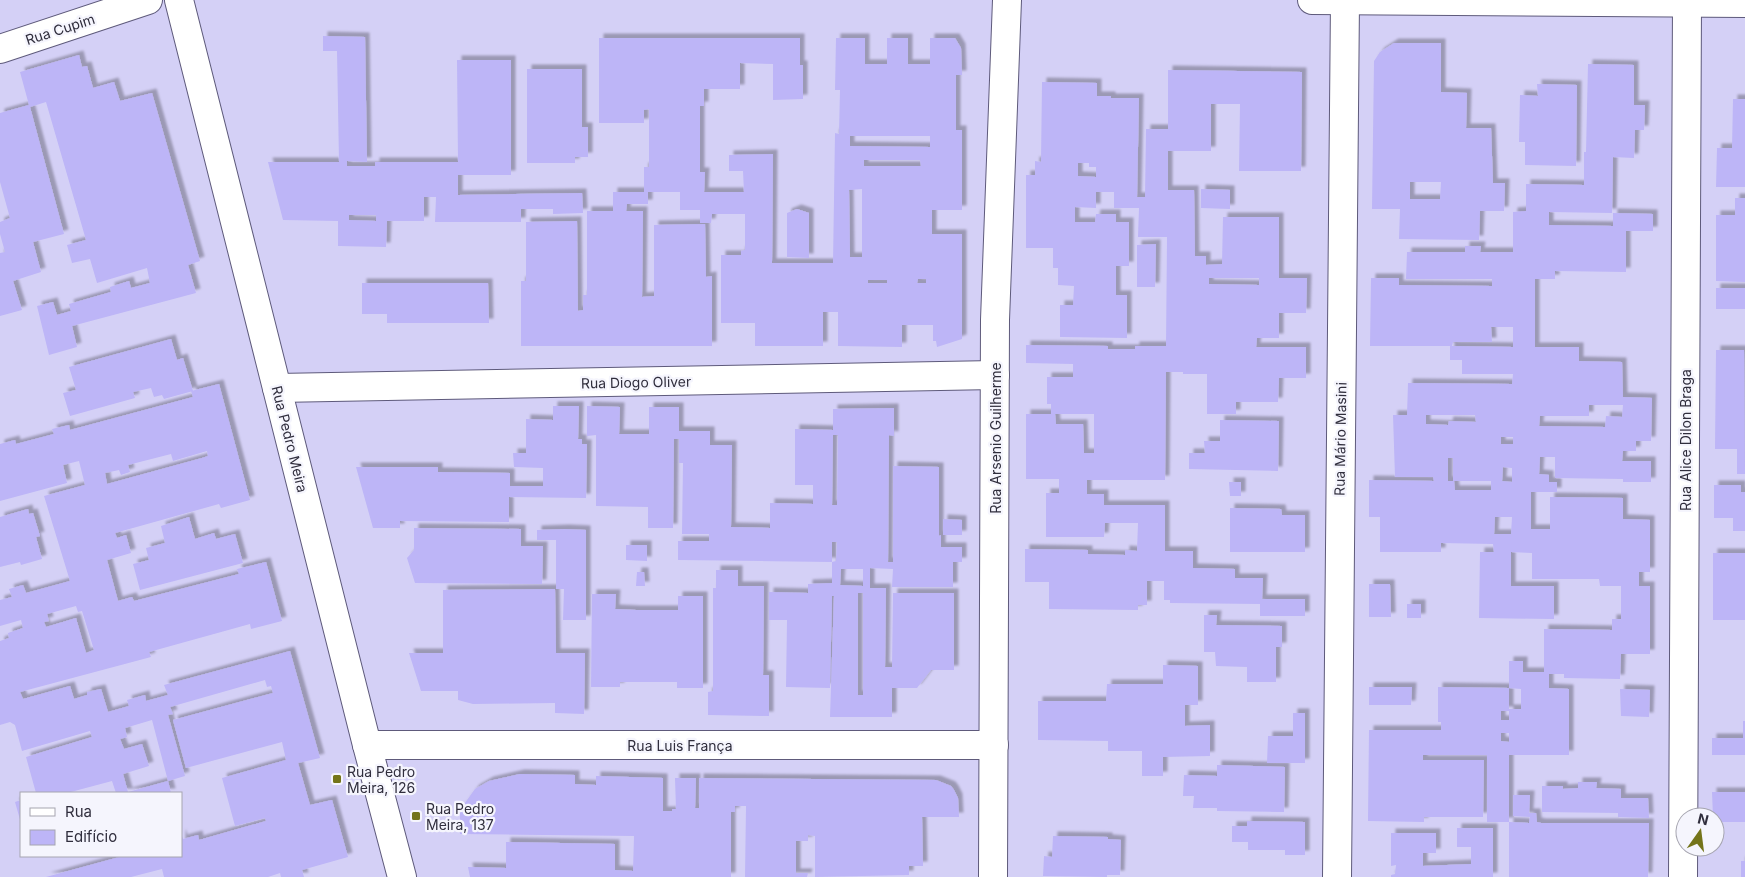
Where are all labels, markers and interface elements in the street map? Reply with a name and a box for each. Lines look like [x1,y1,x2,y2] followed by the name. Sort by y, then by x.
[23,10,97,48] street label: Rua Cupim
[987,362,1004,514] street label: Rua Arsenio Guilherme
[1677,369,1694,511] street label: Rua Alice Dilon Braga
[581,373,691,391] street label: Rua Diogo Oliver
[1331,382,1349,496] street label: Rua Mário Masini
[269,384,311,494] street label: Rua Pedro Meira
[627,737,733,754] street label: Rua Luis França
[347,763,415,796] place label: Rua Pedro Meira, 126
[331,773,343,785] marker: Rua Pedro Meira, 126
[20,792,182,857] legend
[426,800,494,833] place label: Rua Pedro Meira, 137
[65,802,92,821] text: Rua
[1675,807,1725,857] north arrow
[1696,809,1710,828] text: N
[410,810,422,822] marker: Rua Pedro Meira, 137
[65,827,117,846] text: Edifício

